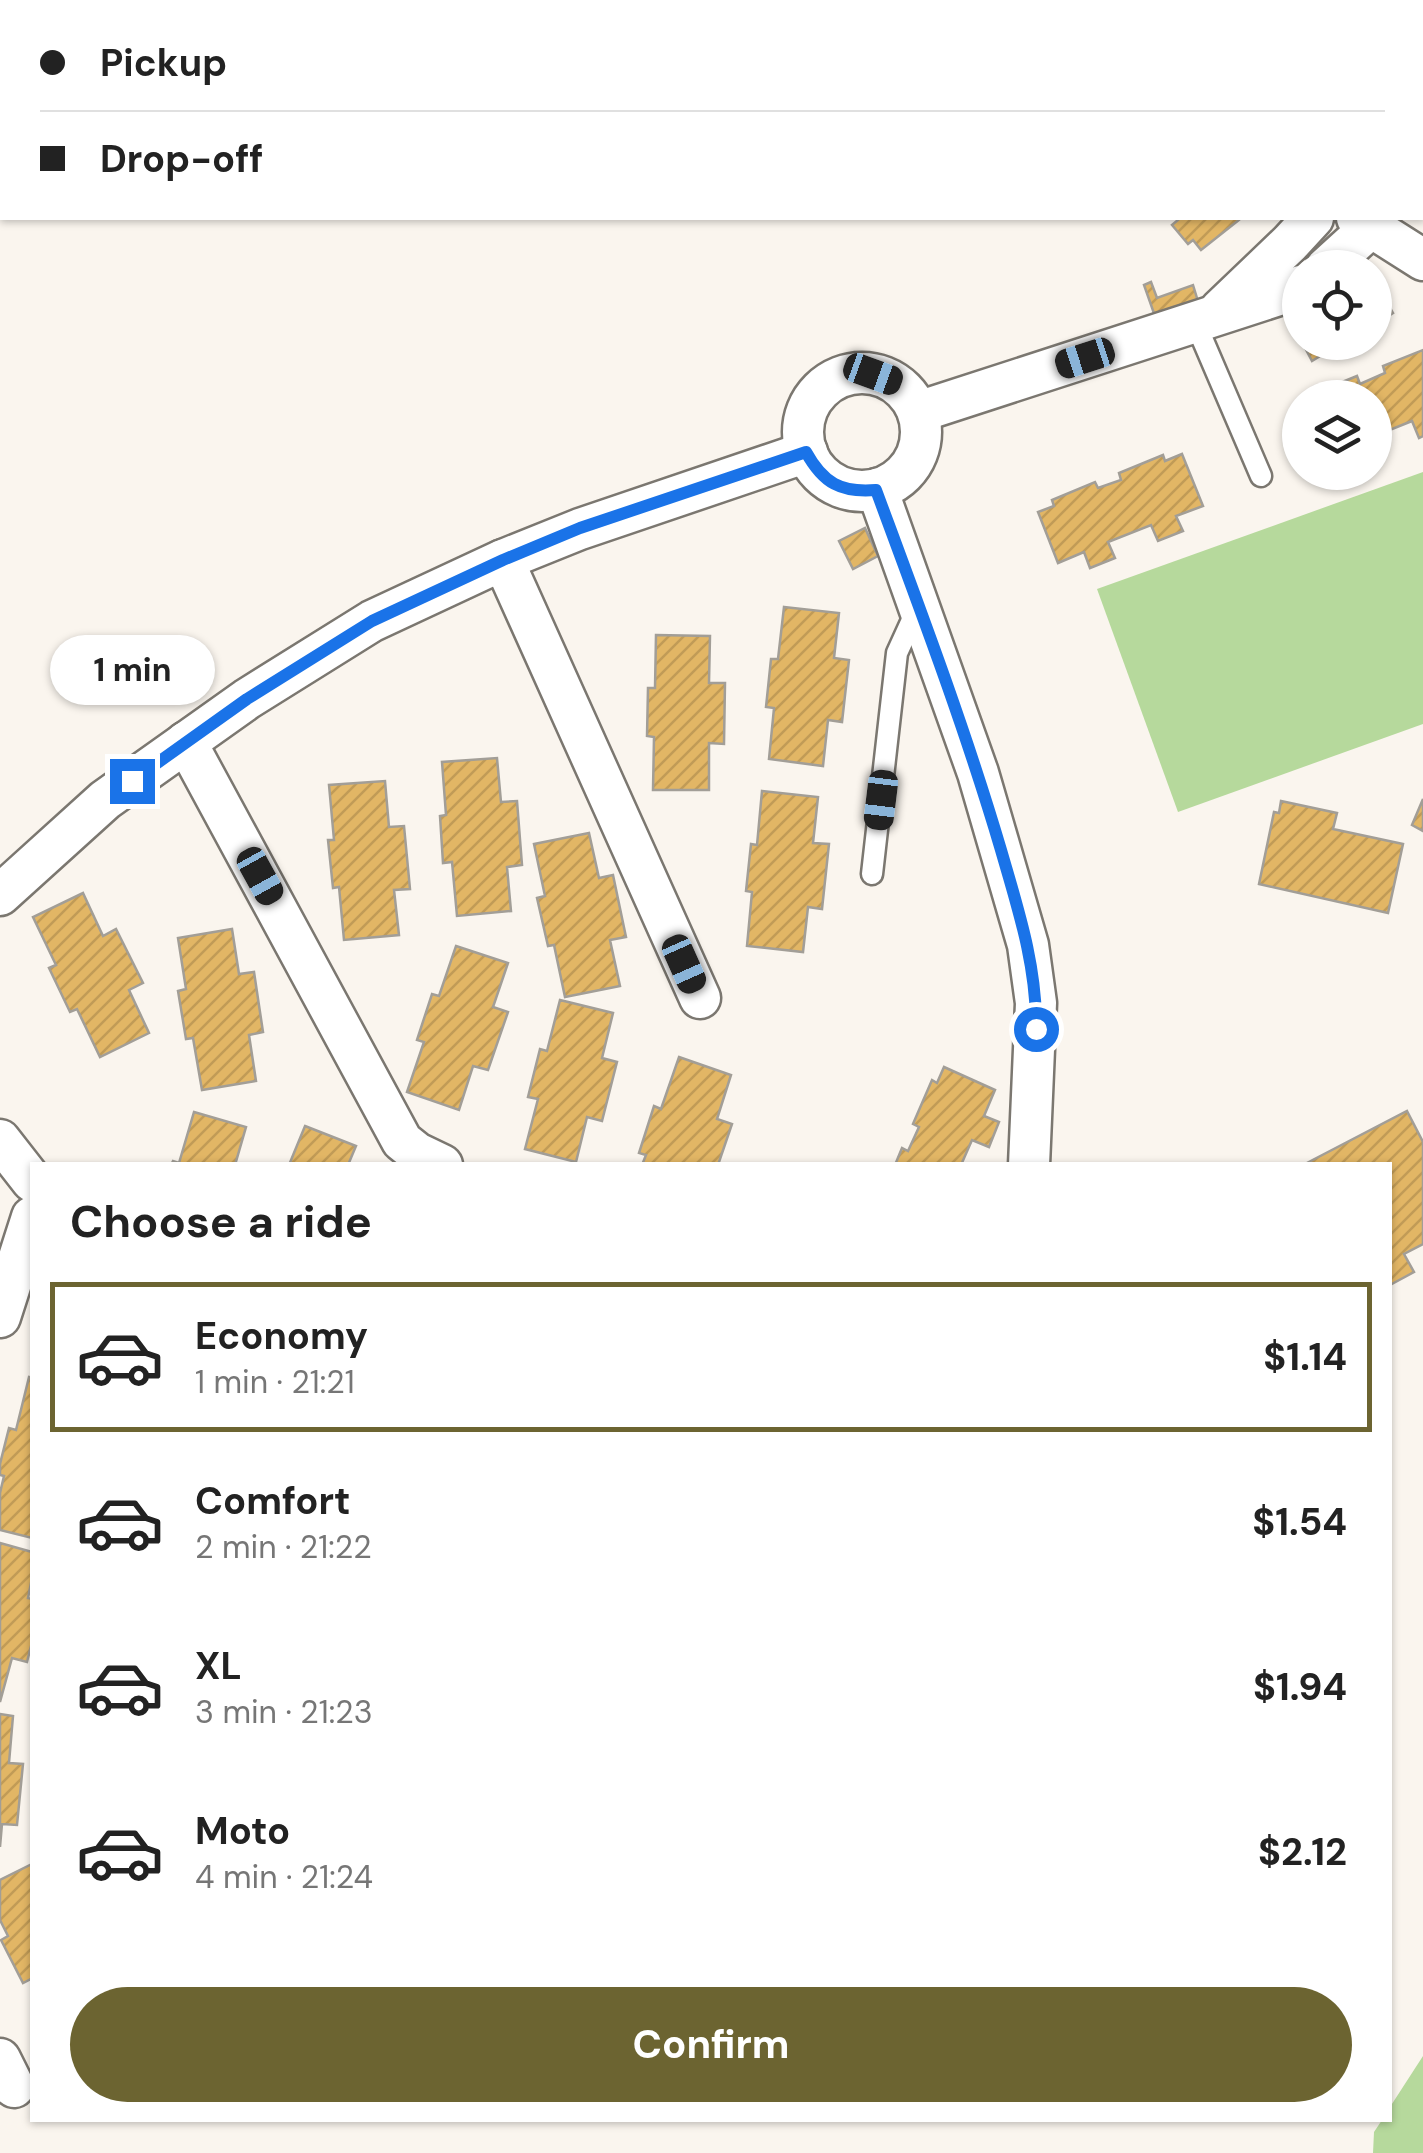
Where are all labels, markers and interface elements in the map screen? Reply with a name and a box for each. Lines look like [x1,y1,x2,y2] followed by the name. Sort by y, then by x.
[100,38,227,88] text: Pickup
[100,134,263,184] text: Drop-off
[1282,250,1392,490] map controls
[1282,250,1392,360] button: locate
[1052,334,1118,382] car
[840,350,906,398] car
[1282,380,1392,490] button: layers
[49,636,214,706] callout: 1 min
[94,649,171,691] text: 1 min
[110,759,155,804] route end
[862,768,900,832] car
[232,842,288,910] car
[658,930,710,998] car
[1014,1007,1059,1052] route start
[70,1192,372,1251] text: Choose a ride
[195,1311,368,1361] text: Economy
[75,1312,165,1402] icon: car
[1263,1332,1347,1382] text: $1.14
[195,1361,355,1403] text: 1 min · 21:21
[195,1476,351,1526] text: Comfort
[75,1477,165,1567] icon: car
[1252,1497,1347,1547] text: $1.54
[195,1526,372,1568] text: 2 min · 21:22
[195,1641,242,1691] text: XL
[75,1642,165,1732] icon: car
[1253,1662,1347,1712] text: $1.94
[195,1691,373,1733] text: 3 min · 21:23
[195,1806,290,1856] text: Moto
[75,1807,165,1897] icon: car
[1258,1827,1347,1877] text: $2.12
[195,1856,373,1898] text: 4 min · 21:24
[70,1987,1352,2102] button: Confirm

